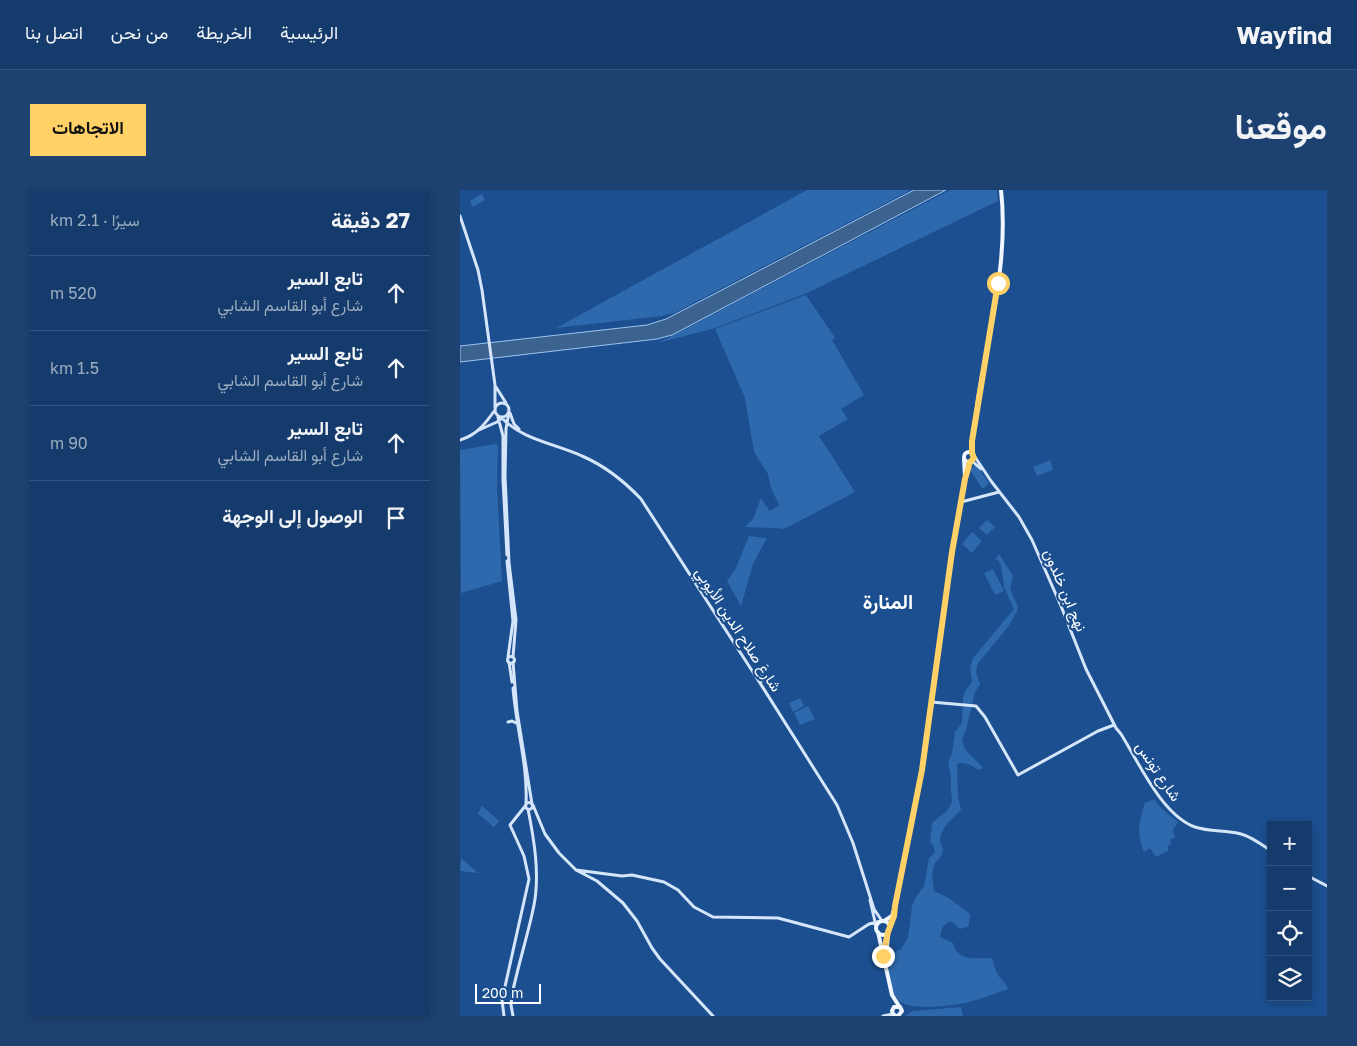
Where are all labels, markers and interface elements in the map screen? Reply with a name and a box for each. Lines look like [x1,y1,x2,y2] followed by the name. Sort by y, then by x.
[1236,20,1332,49] text: Wayfind
[25,21,83,43] text: اتصل بنا
[111,21,168,43] text: من نحن
[196,21,252,43] text: الخريطة
[280,21,338,43] text: الرئيسية
[30,104,146,156] button: الاتجاهات
[1234,105,1327,147] text: موقعنا
[331,207,410,233] text: 27 دقيقة
[50,210,140,230] text: سيرًا · 2.1 km
[287,266,363,289] text: تابع السير
[987,272,1010,295] route start
[382,279,410,307] icon: ahead
[50,283,97,303] text: 520 m
[217,295,363,315] text: شارع أبو القاسم الشابي
[287,341,363,364] text: تابع السير
[382,354,410,382] icon: ahead
[50,358,99,378] text: 1.5 km
[217,370,363,390] text: شارع أبو القاسم الشابي
[287,416,363,439] text: تابع السير
[382,429,410,457] icon: ahead
[50,433,88,453] text: 90 m
[217,445,363,465] text: شارع أبو القاسم الشابي
[222,504,363,527] text: الوصول إلى الوجهة
[382,504,410,532] icon: arrive
[1038,546,1091,635] street label: نهج ابن خلدون
[688,563,786,697] street label: شارع صلاح الدين الأيوبي
[863,589,913,615] district label: المنارة
[1130,738,1186,806] street label: شارع تونس
[1267,821,1312,1001] map controls
[1267,821,1312,866] button: +
[1267,866,1312,911] button: −
[1267,911,1312,956] button: locate
[872,945,895,968] route end
[1267,956,1312,1001] button: layers
[475,981,541,1004] scale bar
[482,984,523,1001] text: 200 m

